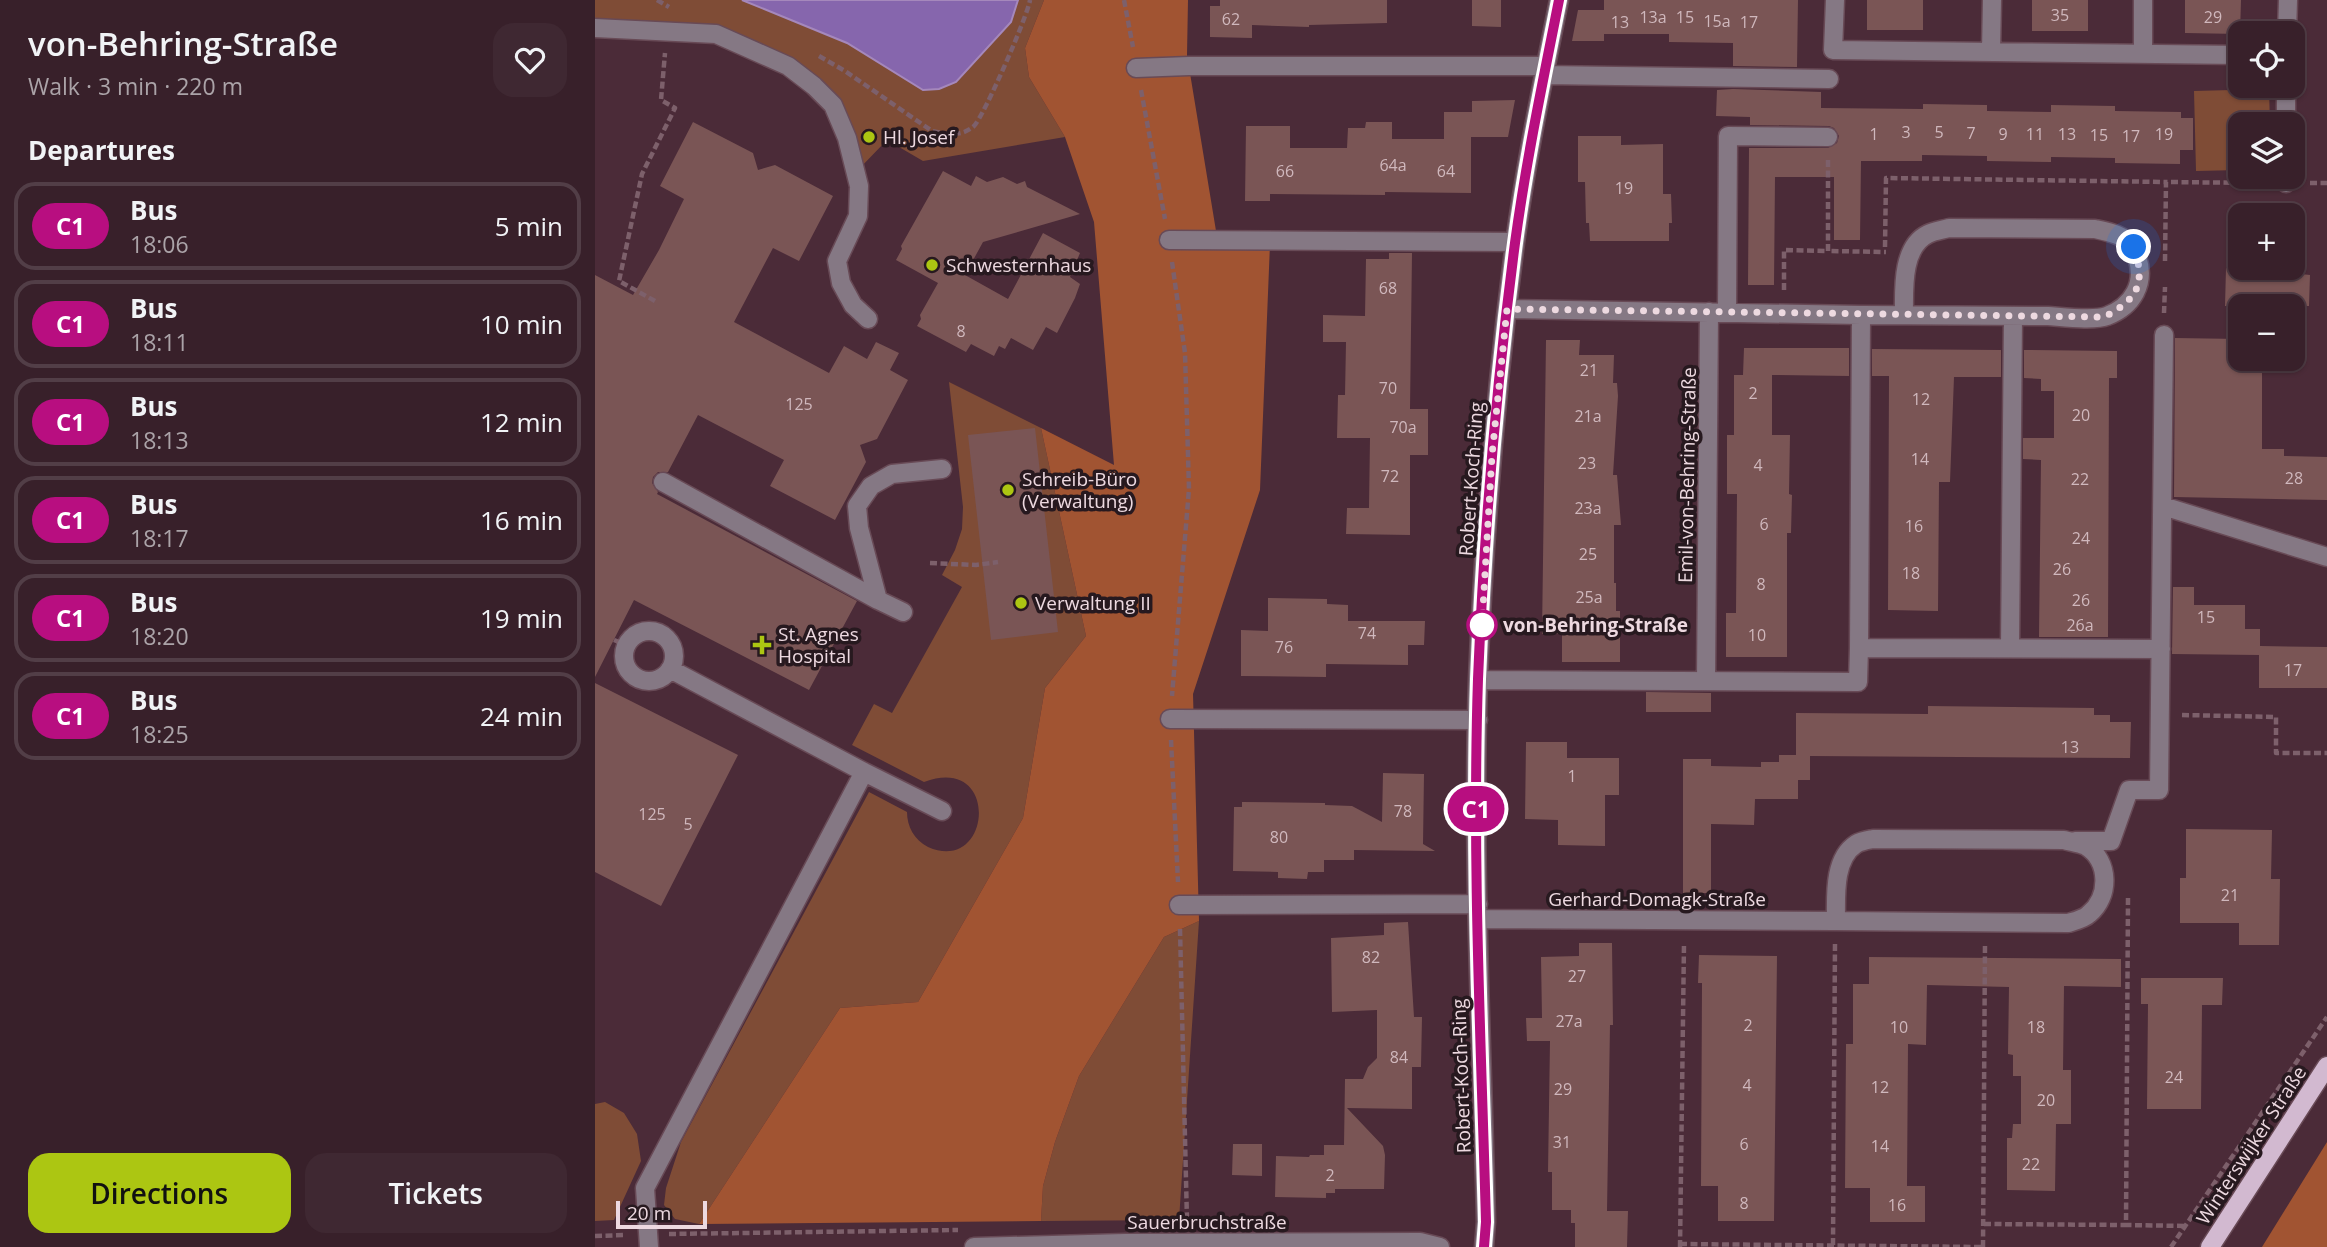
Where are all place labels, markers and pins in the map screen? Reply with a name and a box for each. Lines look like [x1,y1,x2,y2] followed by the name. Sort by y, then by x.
[883,124,956,150] place label: Hl. Josef
[861,129,877,145] marker: Hl. Josef
[946,252,1091,278] place label: Schwesternhaus
[924,257,940,273] marker: Schwesternhaus
[1022,466,1137,514] place label: Schreib-Büro (Verwaltung)
[1000,482,1016,498] marker: Schreib-Büro (Verwaltung)
[1035,590,1151,616] place label: Verwaltung II
[1013,595,1029,611] marker: Verwaltung II
[1467,610,1497,640] marker: von-Behring-Straße
[1503,612,1688,638] place label: von-Behring-Straße
[778,621,859,669] place label: St. Agnes Hospital
[752,635,772,655] marker: St. Agnes Hospital

